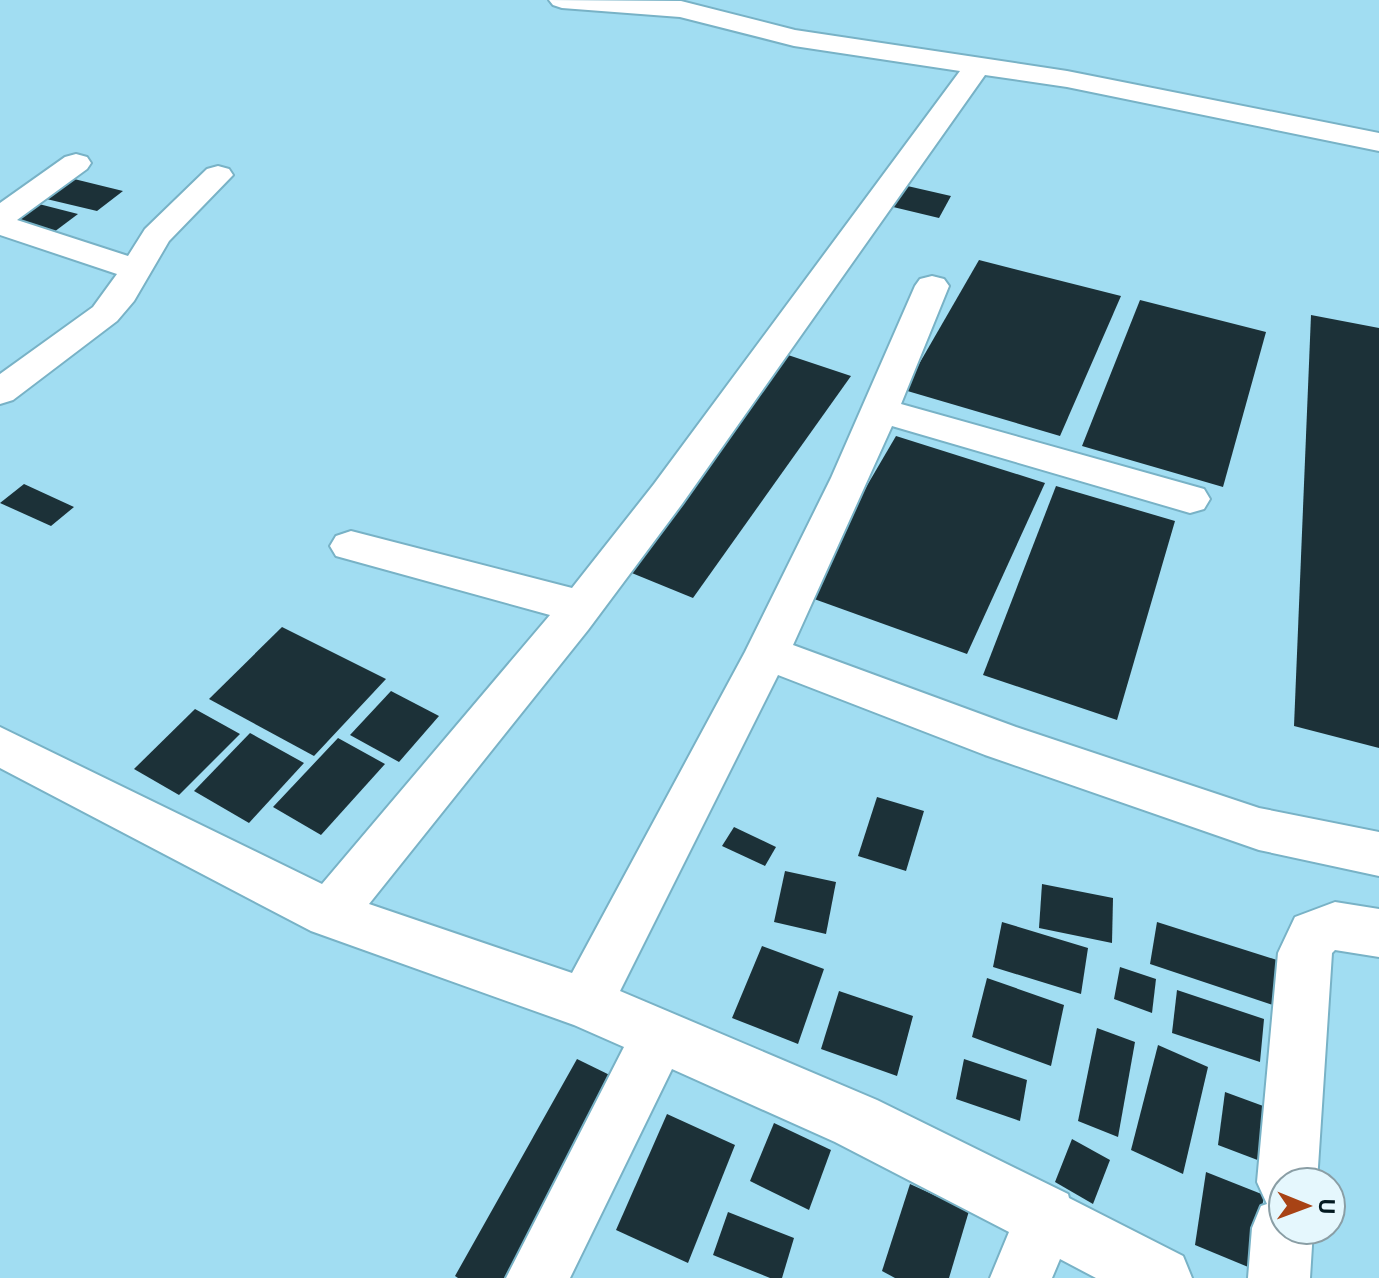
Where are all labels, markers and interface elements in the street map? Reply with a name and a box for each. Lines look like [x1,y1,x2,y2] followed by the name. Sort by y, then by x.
[1267,1166,1347,1246] north arrow
[1313,1198,1343,1215] text: U

